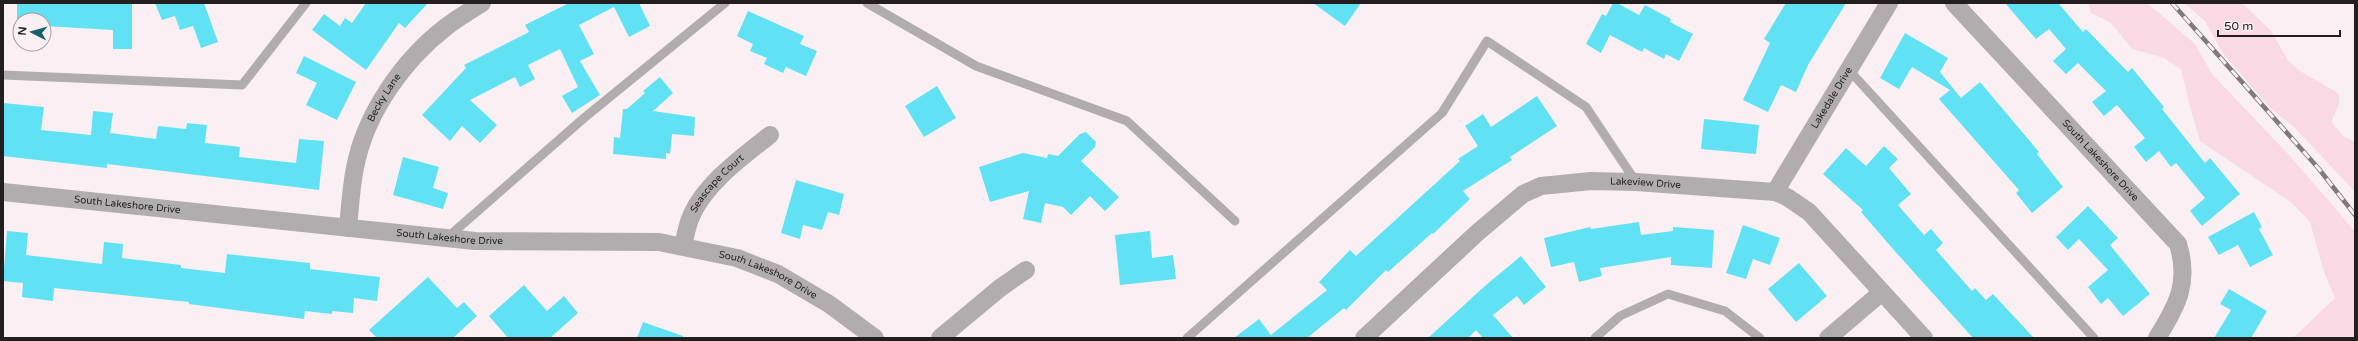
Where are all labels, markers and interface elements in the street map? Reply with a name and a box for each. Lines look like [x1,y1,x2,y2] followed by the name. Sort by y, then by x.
[12,12,52,52] north arrow
[2218,12,2340,38] scale bar
[2224,19,2253,33] text: 50 m
[16,26,29,36] text: N
[1809,65,1855,131] street label: Lakedale Drive
[365,71,404,124] street label: Becky Lane
[2060,117,2141,204] street label: South Lakeshore Drive
[688,152,747,215] street label: Seascape Court
[1610,175,1682,191] street label: Lakeview Drive
[74,193,181,216] street label: South Lakeshore Drive
[396,227,503,247] street label: South Lakeshore Drive
[718,248,820,302] street label: South Lakeshore Drive

